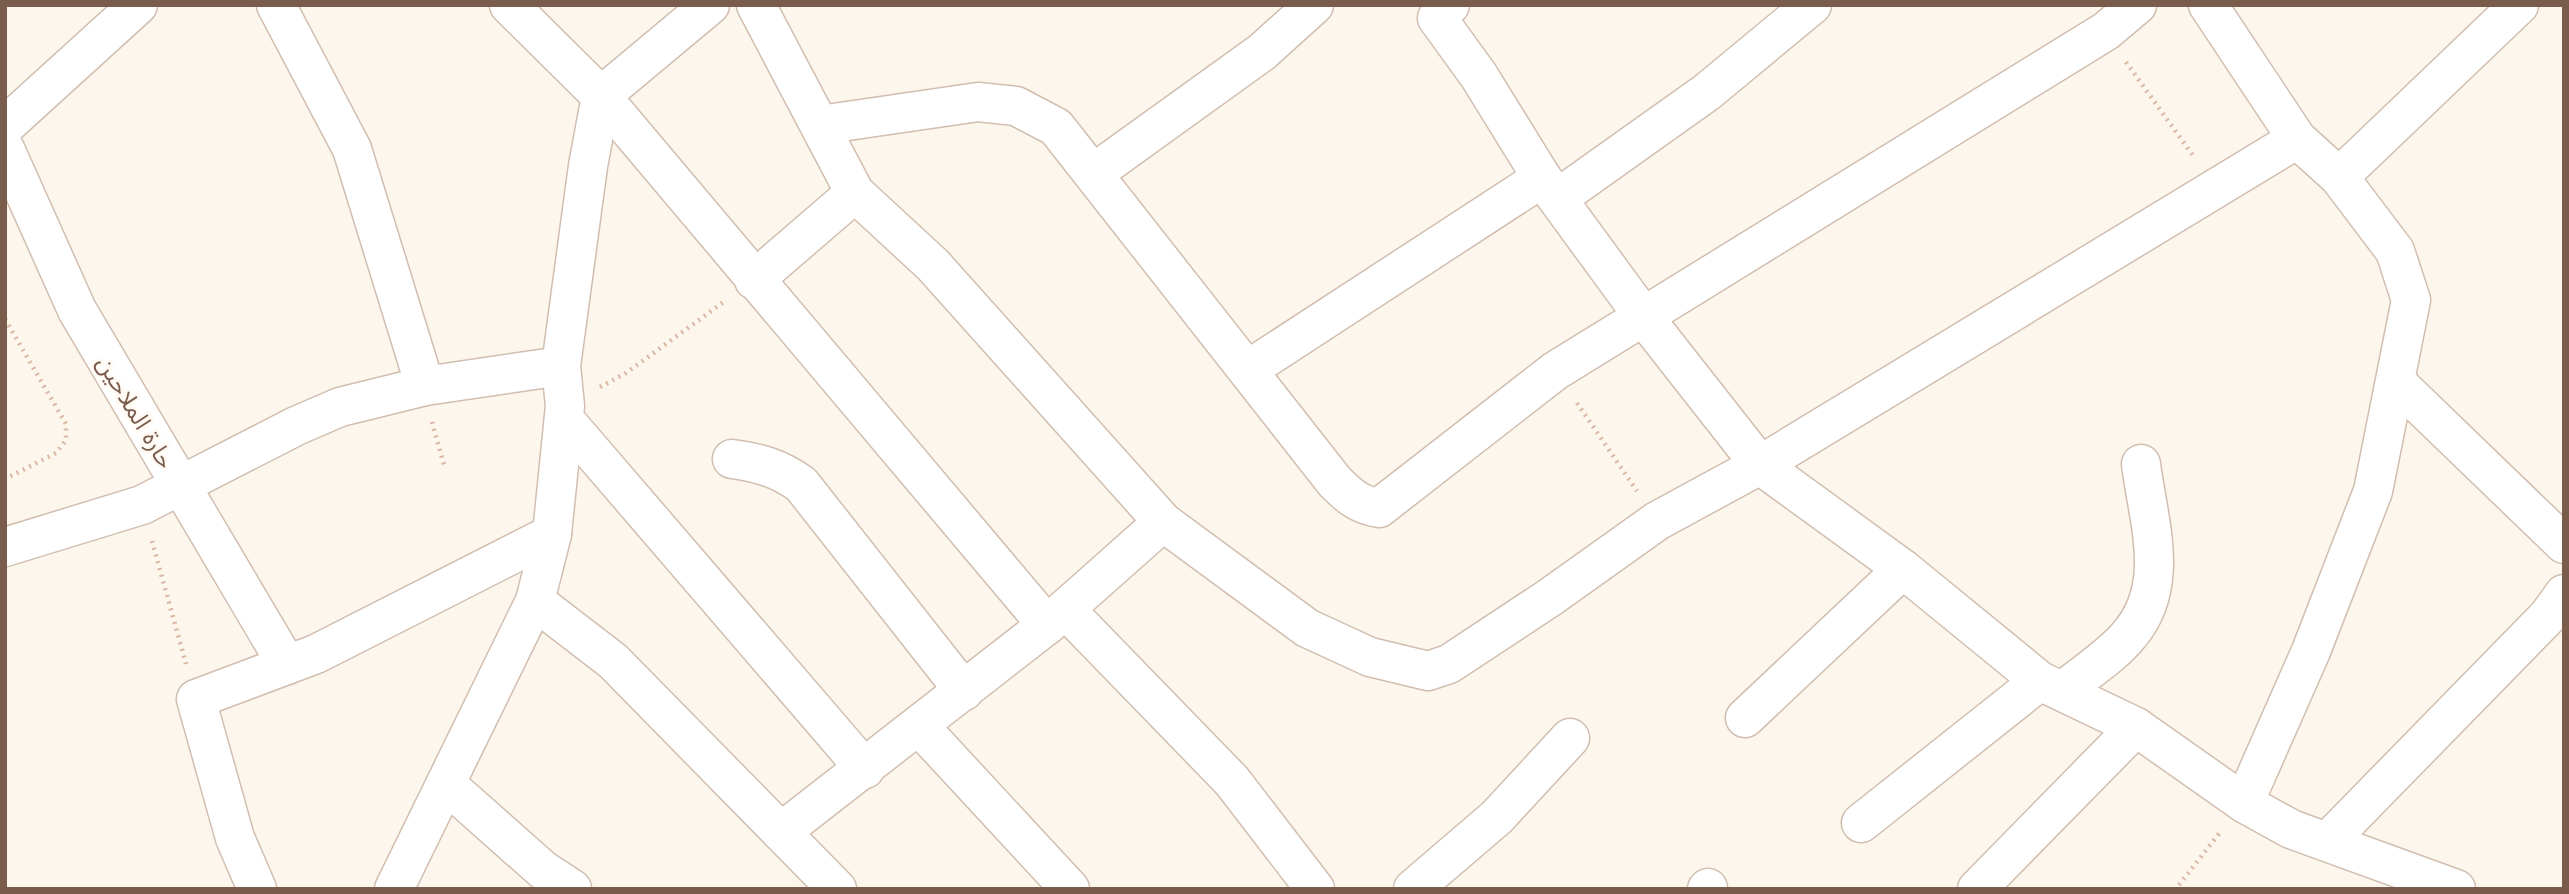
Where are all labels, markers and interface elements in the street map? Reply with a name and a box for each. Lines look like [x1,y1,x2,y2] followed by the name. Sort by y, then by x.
[88,349,184,475] street label: حارة الملاحين

